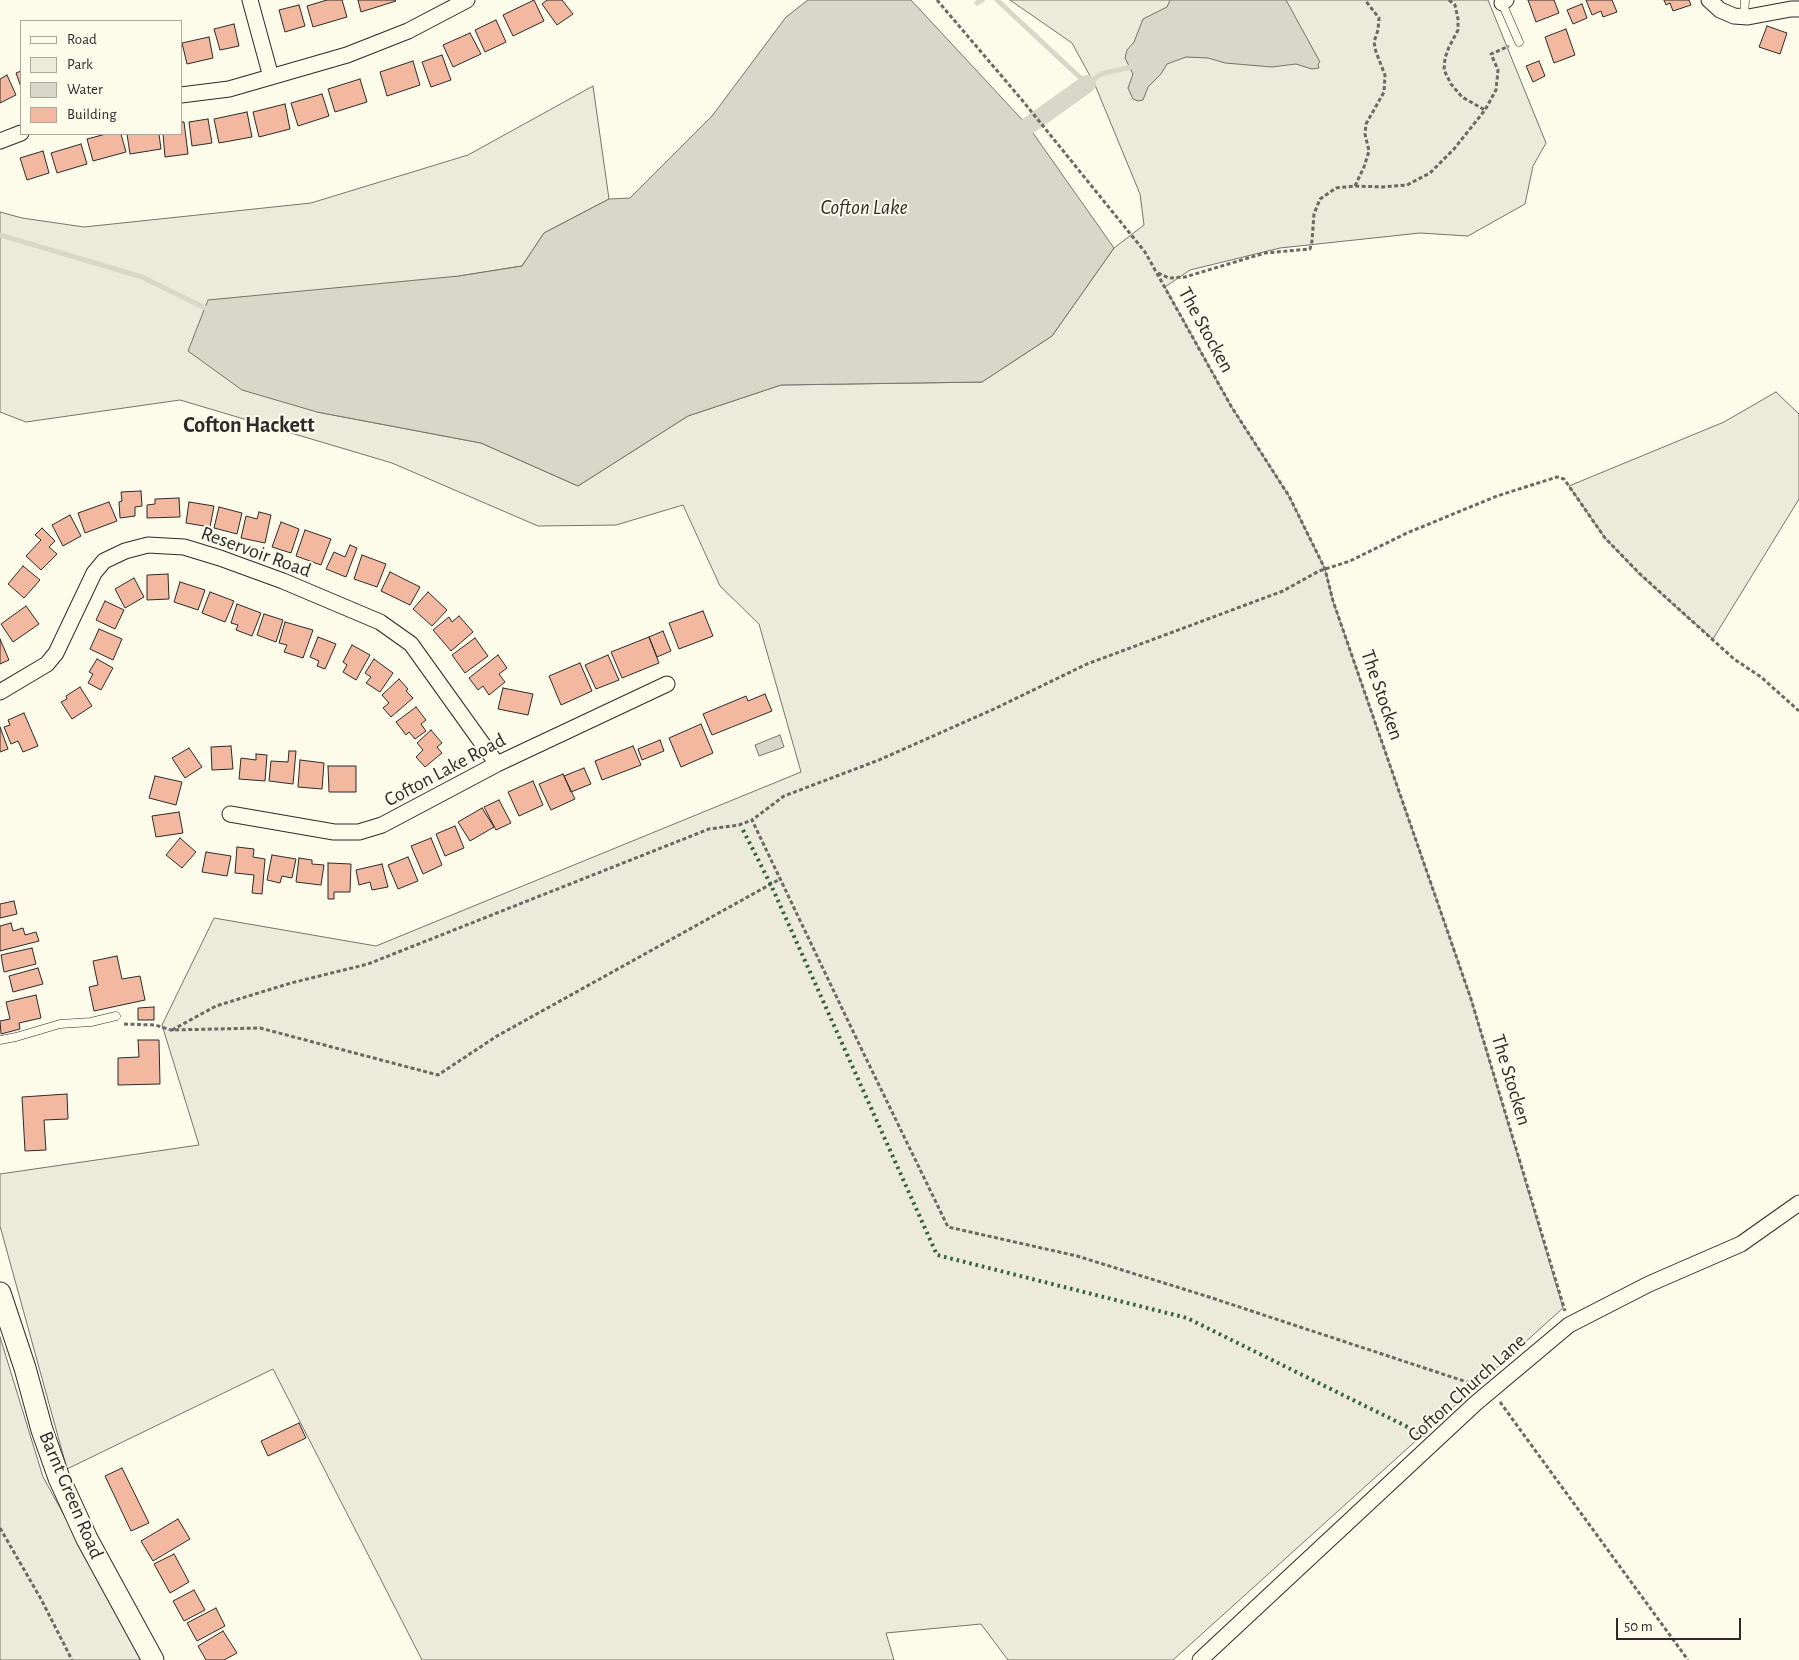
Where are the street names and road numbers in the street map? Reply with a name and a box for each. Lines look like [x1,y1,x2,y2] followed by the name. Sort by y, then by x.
[1173,283,1239,377] street label: The Stocken
[198,521,314,583] street label: Reservoir Road
[1355,647,1409,743] street label: The Stocken
[380,728,510,812] street label: Cofton Lake Road
[1486,1032,1536,1128] street label: The Stocken
[1403,1329,1531,1447] street label: Cofton Church Lane
[33,1428,109,1562] street label: Barnt Green Road

